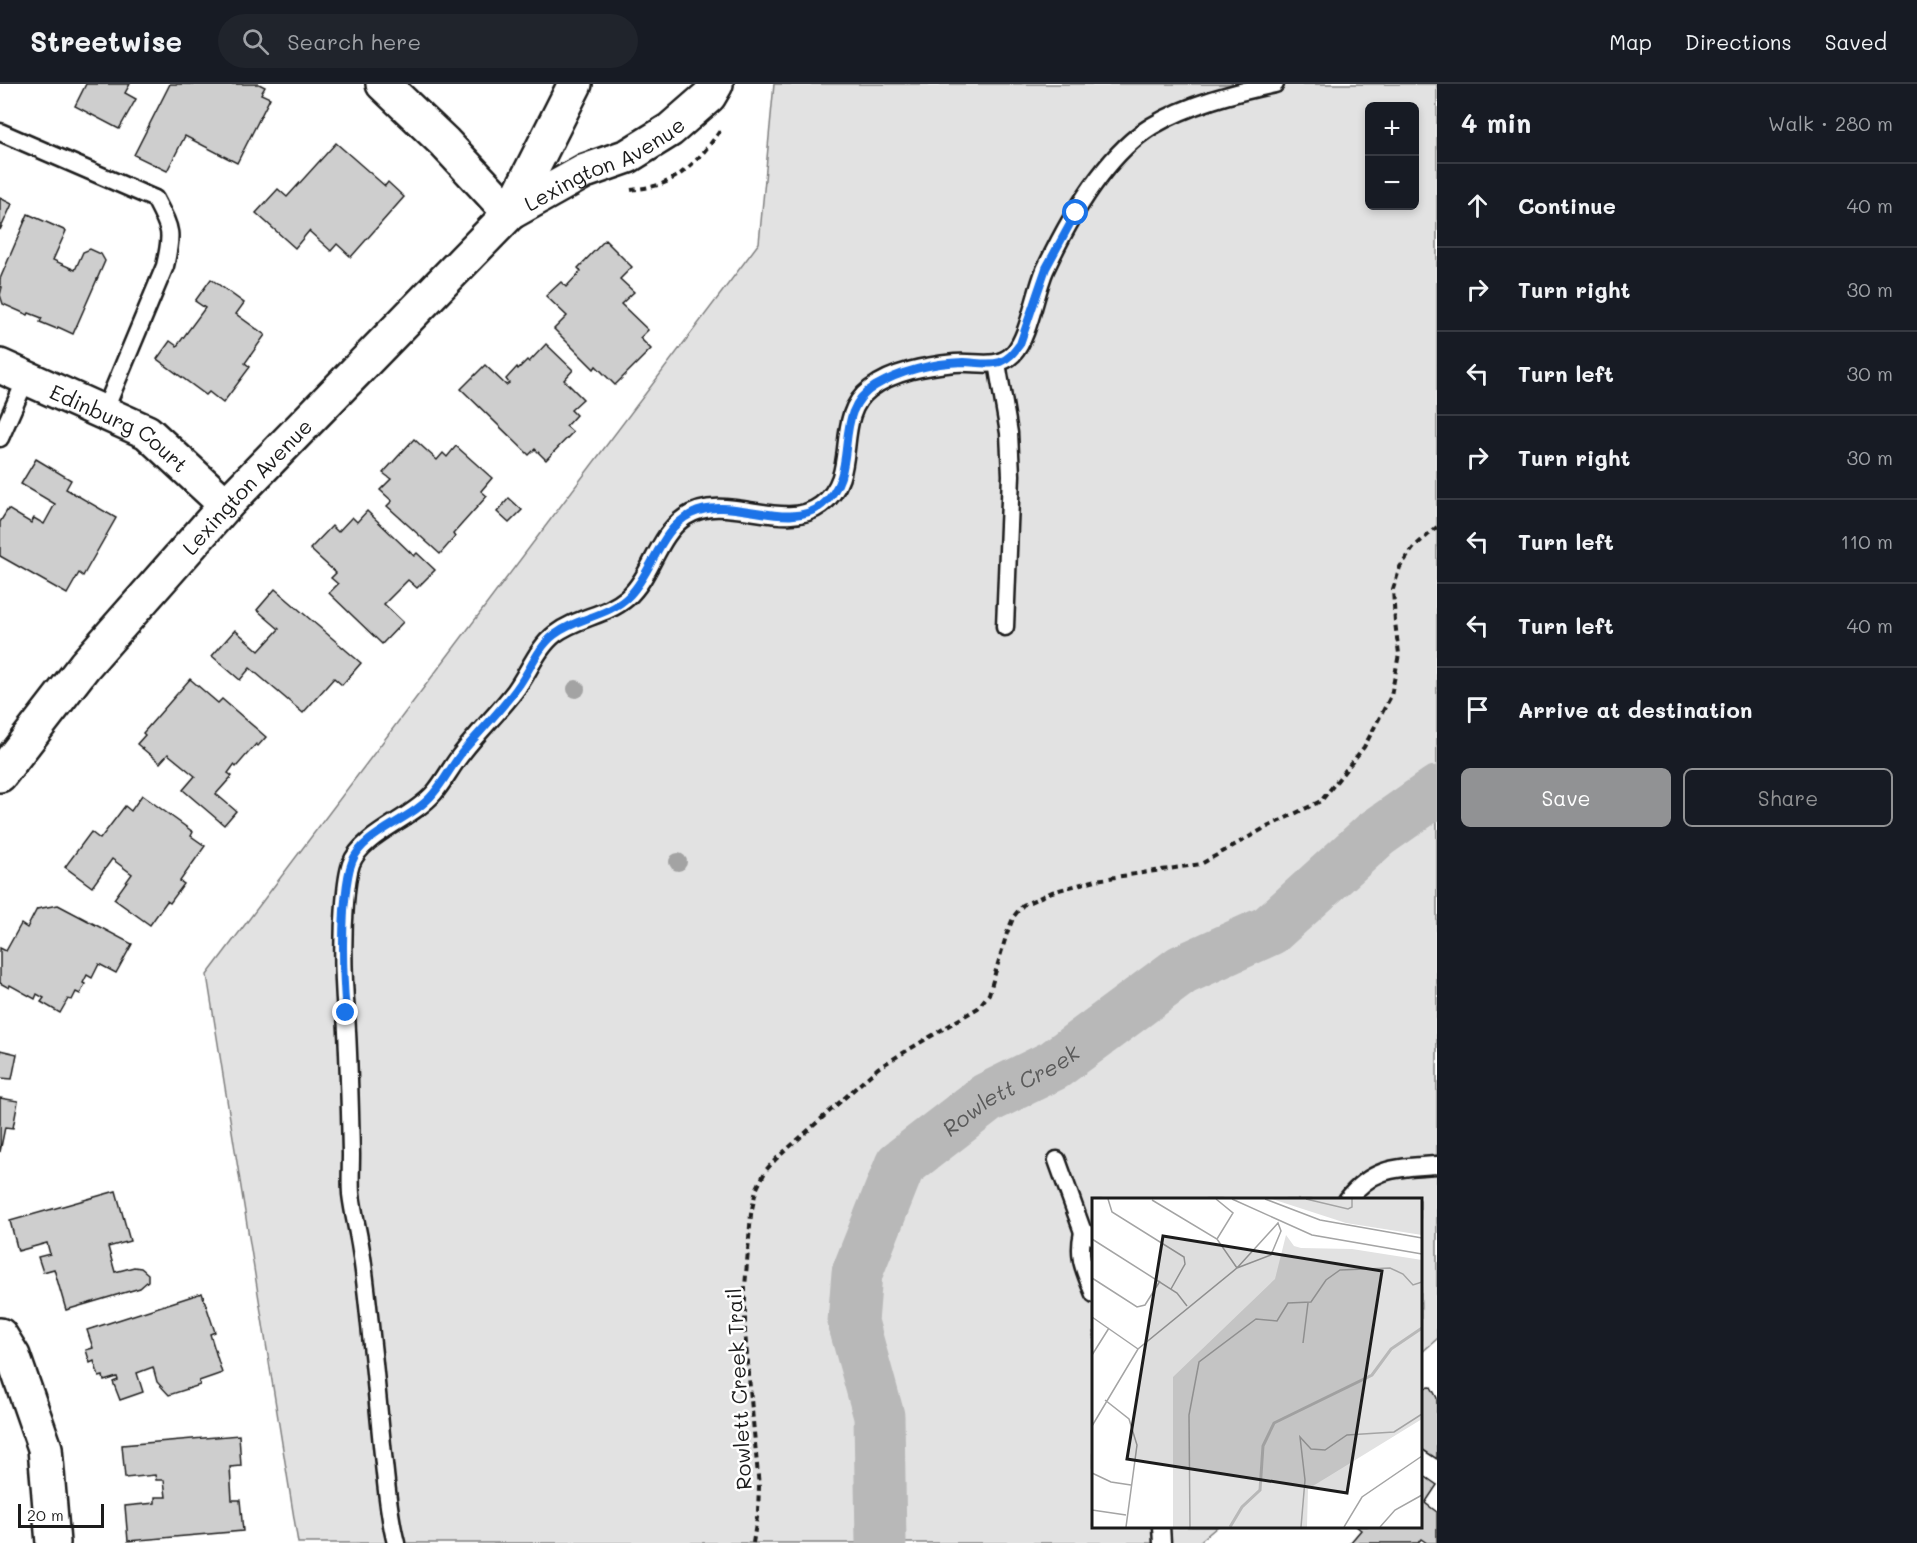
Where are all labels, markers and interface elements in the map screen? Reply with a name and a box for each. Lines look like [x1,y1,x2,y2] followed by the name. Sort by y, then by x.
[218,14,638,68] search box
[30,23,182,59] text: Streetwise
[239,25,272,58] icon: search
[287,27,421,56] text: Search here
[1609,28,1652,55] text: Map
[1685,28,1792,55] text: Directions
[1825,28,1887,55] text: Saved
[1365,102,1419,210] map controls
[1365,102,1419,156] button: +
[1461,106,1531,140] text: 4 min
[519,110,690,216] street label: Lexington Avenue
[1768,110,1893,136] text: Walk · 280 m
[1365,156,1419,210] button: −
[1461,189,1494,222] icon: ahead
[1518,191,1616,220] text: Continue
[1847,192,1893,218] text: 40 m
[1062,199,1088,225] route start
[1461,273,1494,306] icon: right
[1518,275,1630,304] text: Turn right
[1847,276,1893,302] text: 30 m
[1461,357,1494,390] icon: left
[1518,359,1614,388] text: Turn left
[1847,360,1893,386] text: 30 m
[46,377,194,477] street label: Edinburg Court
[175,412,317,560] street label: Lexington Avenue
[1461,441,1494,474] icon: right
[1518,443,1630,472] text: Turn right
[1847,444,1893,470] text: 30 m
[1461,525,1494,558] icon: left
[1518,527,1614,556] text: Turn left
[1840,528,1893,554] text: 110 m
[1461,609,1494,642] icon: left
[1518,611,1614,640] text: Turn left
[1847,612,1893,638] text: 40 m
[1461,693,1494,726] icon: arrive
[1518,695,1753,724] text: Arrive at destination
[1461,768,1671,827] button: Save
[1683,768,1893,827] button: Share
[332,999,358,1025] route end
[936,1036,1086,1142] water label: Rowlett Creek
[1092,1198,1422,1528] inset map
[719,1287,757,1491] street label: Rowlett Creek Trail
[18,1501,104,1528] scale bar
[27,1504,64,1525] text: 20 m

